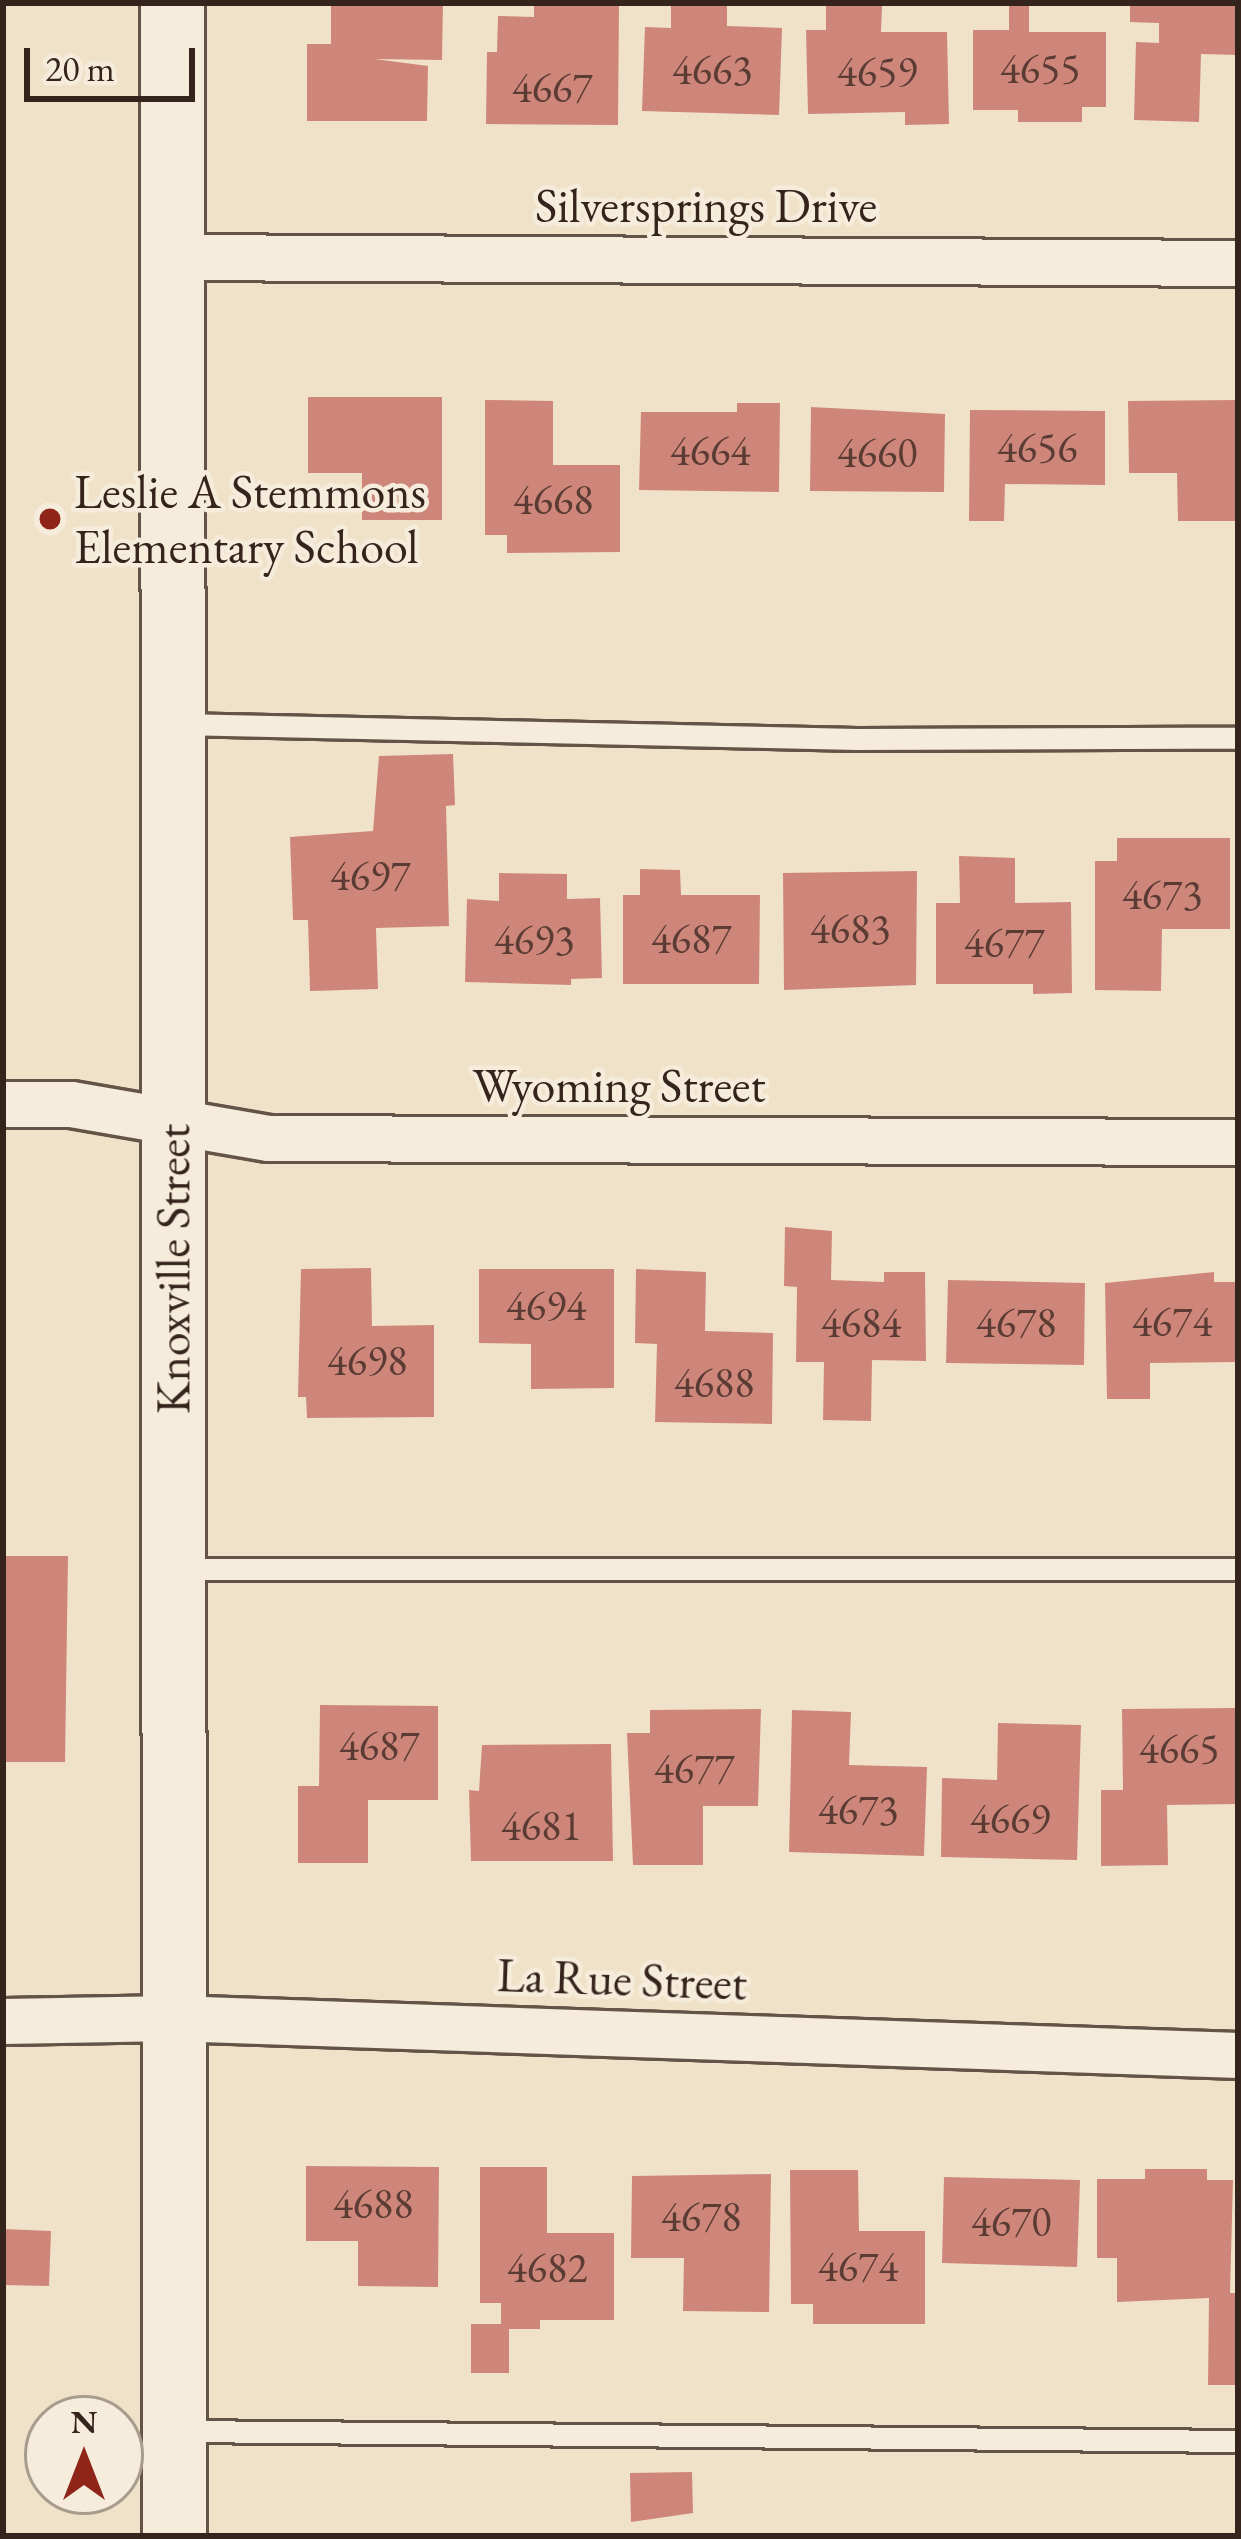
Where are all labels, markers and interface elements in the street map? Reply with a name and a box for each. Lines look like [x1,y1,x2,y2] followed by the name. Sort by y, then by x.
[30,24,201,98] scale bar
[1000,44,1080,94] house number: 4655
[45,45,115,92] text: 20 m
[672,45,752,95] house number: 4663
[837,47,917,97] house number: 4659
[512,63,592,113] house number: 4667
[535,177,877,235] street label: Silversprings Drive
[997,423,1077,473] house number: 4656
[670,426,750,476] house number: 4664
[837,428,917,478] house number: 4660
[74,462,426,575] place label: Leslie A Stemmons Elementary School
[513,475,593,525] house number: 4668
[37,506,63,532] marker: Leslie A Stemmons Elementary School
[330,851,410,901] house number: 4697
[1122,870,1202,920] house number: 4673
[810,904,890,954] house number: 4683
[651,914,731,964] house number: 4687
[494,915,574,965] house number: 4693
[964,918,1044,968] house number: 4677
[472,1057,766,1115] street label: Wyoming Street
[144,1124,202,1414] street label: Knoxville Street
[506,1281,586,1331] house number: 4694
[1132,1297,1212,1347] house number: 4674
[821,1298,901,1348] house number: 4684
[976,1298,1056,1348] house number: 4678
[327,1336,407,1386] house number: 4698
[674,1358,754,1408] house number: 4688
[339,1721,419,1771] house number: 4687
[1139,1724,1219,1774] house number: 4665
[654,1744,734,1794] house number: 4677
[818,1785,898,1835] house number: 4673
[970,1794,1050,1844] house number: 4669
[501,1801,581,1851] house number: 4681
[496,1946,748,2012] street label: La Rue Street
[333,2179,413,2229] house number: 4688
[661,2192,741,2242] house number: 4678
[971,2197,1051,2247] house number: 4670
[818,2242,898,2292] house number: 4674
[507,2243,587,2293] house number: 4682
[24,2395,144,2515] north arrow
[71,2400,97,2443] text: N

